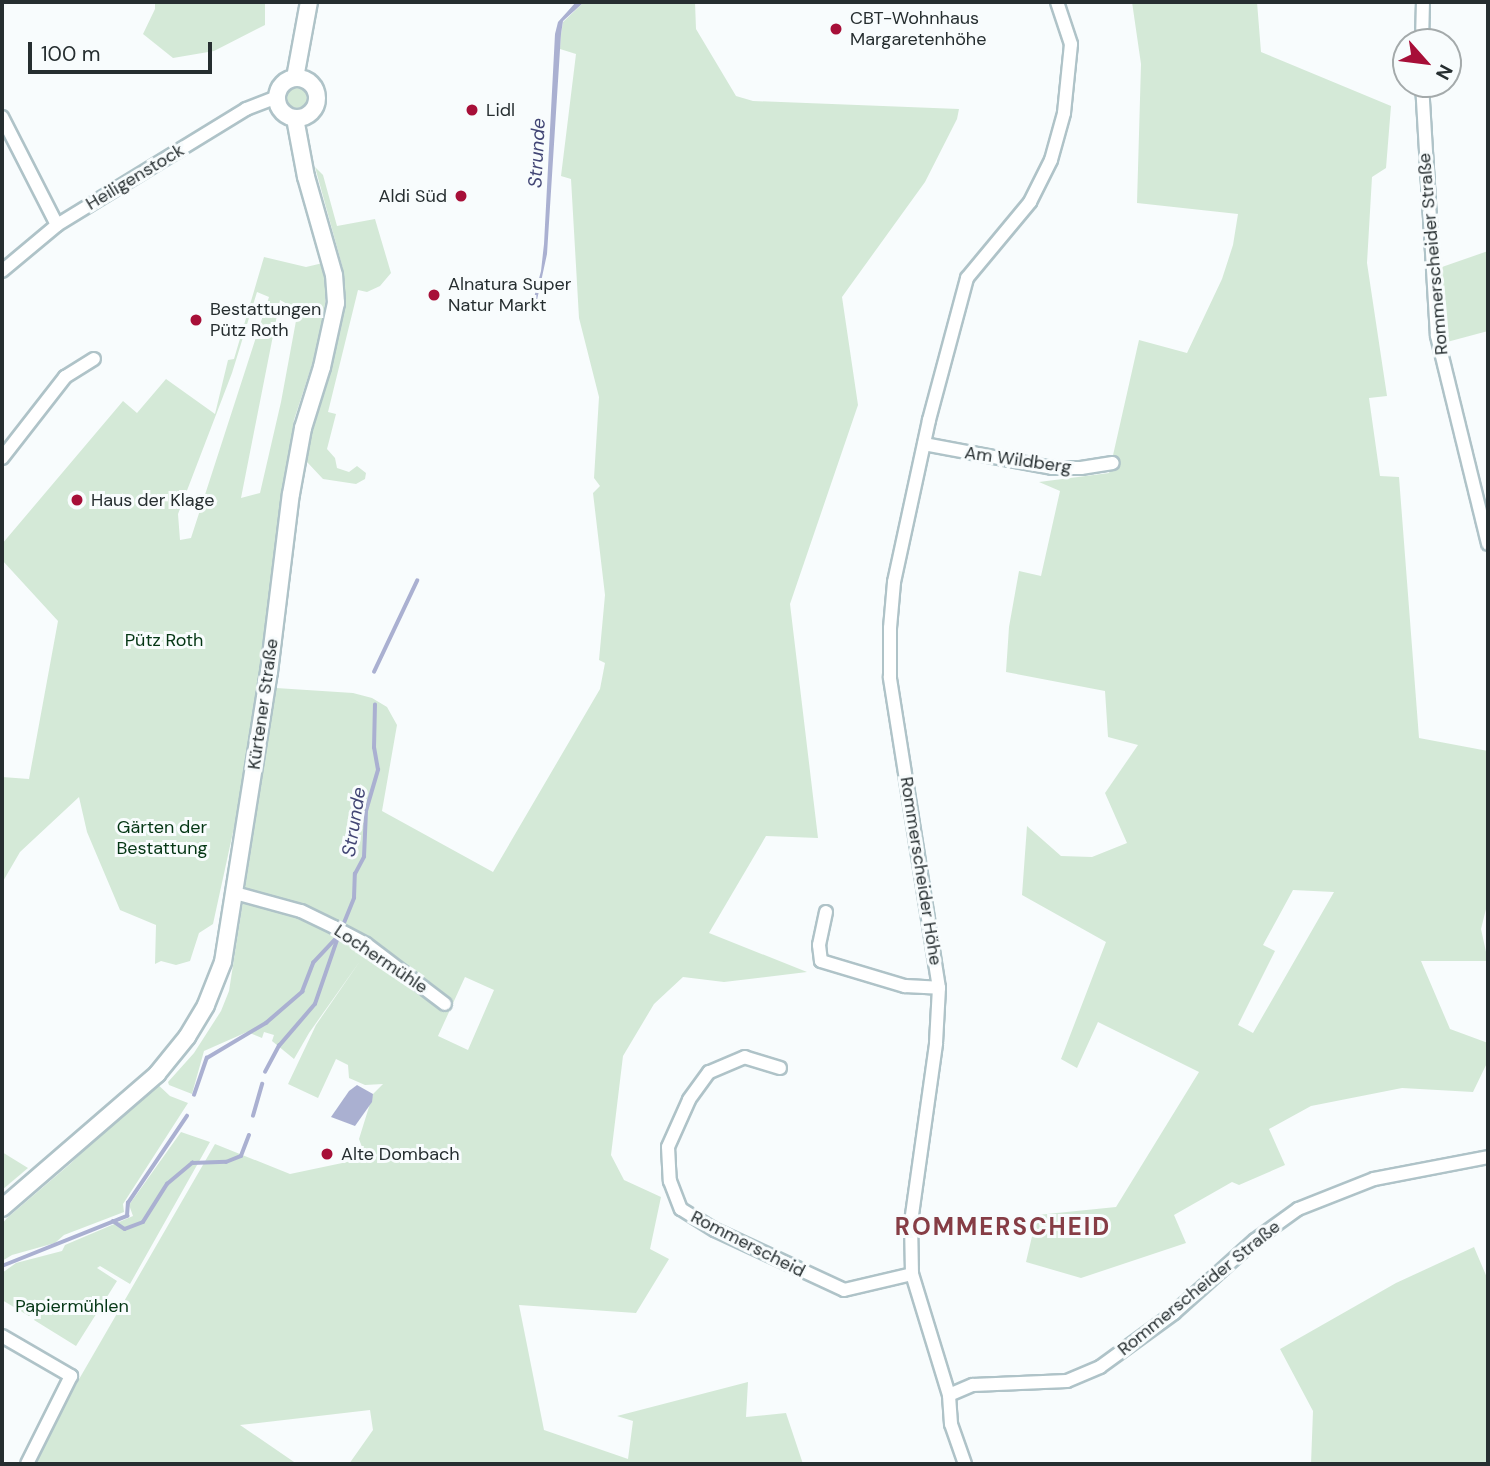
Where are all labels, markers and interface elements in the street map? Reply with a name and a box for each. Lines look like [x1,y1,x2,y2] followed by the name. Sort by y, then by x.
[850,8,986,50] place label: CBT-Wohnhaus Margaretenhöhe
[828,21,844,37] marker: CBT-Wohnhaus Margaretenhöhe
[32,28,215,72] scale bar
[1392,28,1462,98] north arrow
[41,40,101,68] text: 100 m
[1430,60,1459,84] text: N
[486,99,515,121] place label: Lidl
[464,102,480,118] marker: Lidl
[524,117,550,189] water label: Strunde
[82,139,188,215] street label: Heiligenstock
[1413,152,1453,356] street label: Rommerscheider Straße
[379,185,447,207] place label: Aldi Süd
[453,188,469,204] marker: Aldi Süd
[448,274,571,316] place label: Alnatura Super Natur Markt
[426,287,442,303] marker: Alnatura Super Natur Markt
[210,299,321,342] place label: Bestattungen Pütz Roth
[188,312,204,328] marker: Bestattungen Pütz Roth
[963,442,1073,478] street label: Am Wildberg
[91,489,214,511] place label: Haus der Klage
[69,492,85,508] marker: Haus der Klage
[125,629,203,651] park label: Pütz Roth
[243,637,283,771] street label: Kürtener Straße
[895,775,947,967] street label: Rommerscheider Höhe
[337,786,371,858] water label: Strunde
[116,817,208,860] park label: Gärten der Bestattung
[330,920,432,998] street label: Lochermühle
[341,1143,460,1165] place label: Alte Dombach
[319,1146,335,1162] marker: Alte Dombach
[687,1206,809,1282] street label: Rommerscheid
[896,1213,1110,1241] district label: ROMMERSCHEID
[1113,1216,1285,1360] street label: Rommerscheider Straße
[15,1295,129,1317] park label: Papiermühlen

